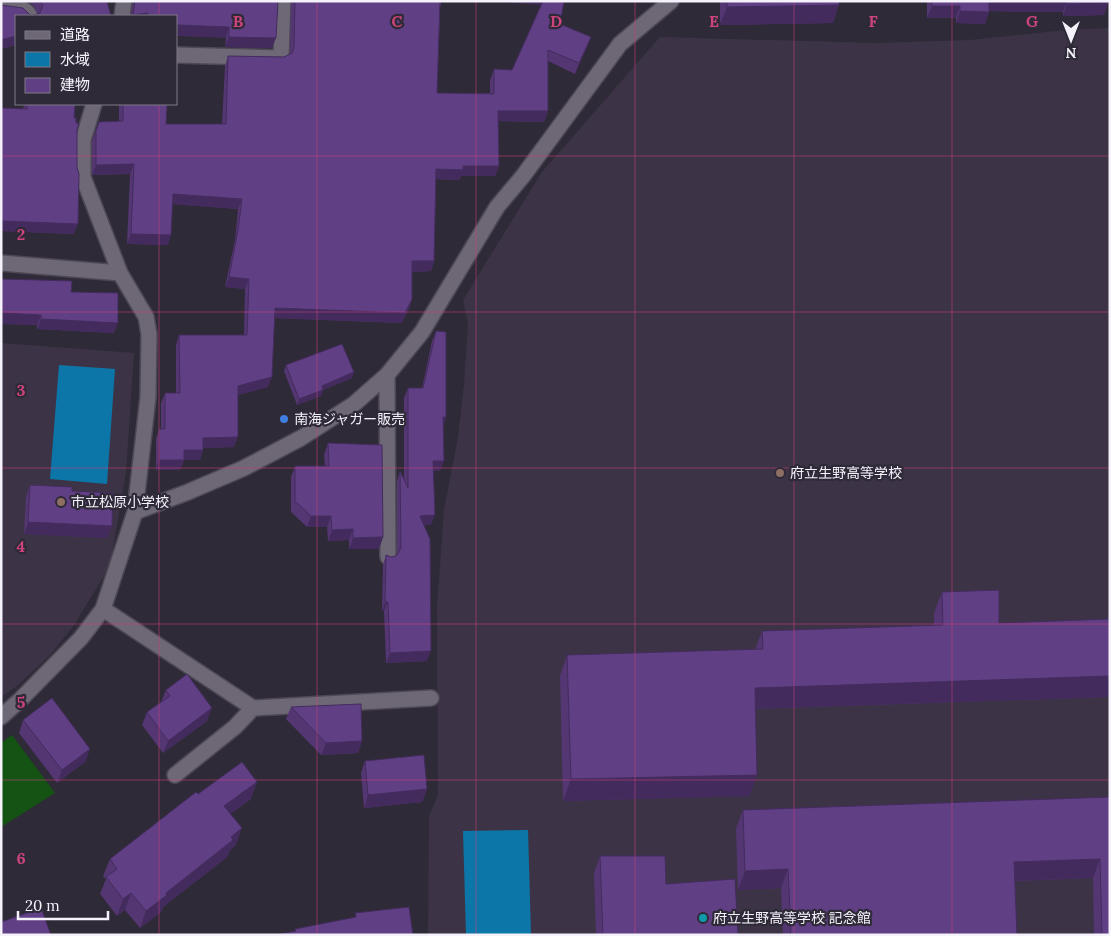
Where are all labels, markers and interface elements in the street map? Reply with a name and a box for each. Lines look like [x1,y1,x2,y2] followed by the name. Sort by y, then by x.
[233,11,244,31] text: B
[391,11,403,31] text: C
[550,11,562,31] text: D
[709,11,719,31] text: E
[868,11,878,31] text: F
[1026,11,1038,31] text: G
[15,15,178,105] legend
[1046,15,1096,65] north arrow
[60,25,90,44] text: 道路
[1065,44,1076,62] text: N
[60,50,90,69] text: 水域
[60,75,90,94] text: 建物
[17,224,25,244] text: 2
[17,380,26,400] text: 3
[294,410,405,428] place label: 南海ジャガー販売
[278,413,290,425] marker: 南海ジャガー販売
[790,464,902,482] place label: 府立生野高等学校
[774,467,786,479] marker: 府立生野高等学校
[71,493,169,511] place label: 市立松原小学校
[55,496,67,508] marker: 市立松原小学校
[17,536,26,556] text: 4
[17,692,26,712] text: 5
[16,848,26,868] text: 6
[18,888,108,920] scale bar
[25,896,60,915] text: 20 m
[713,909,871,927] place label: 府立生野高等学校 記念館
[697,912,709,924] marker: 府立生野高等学校 記念館

